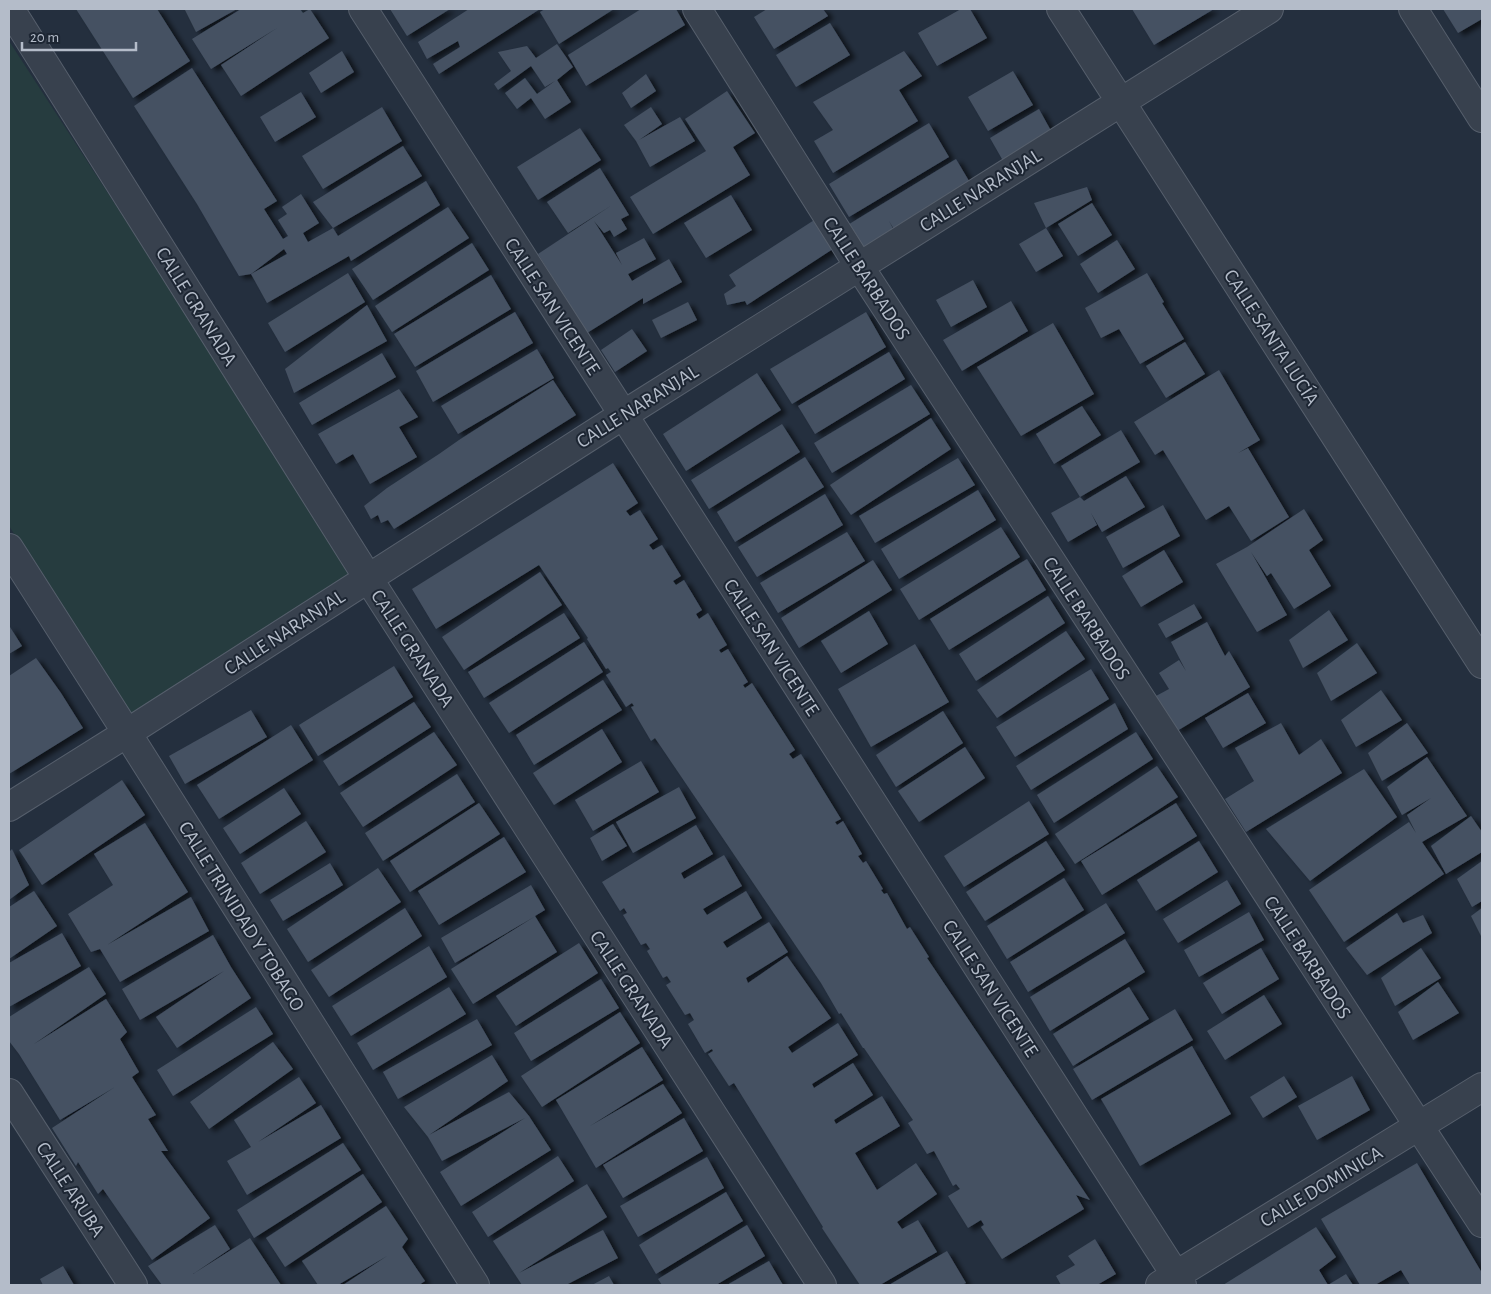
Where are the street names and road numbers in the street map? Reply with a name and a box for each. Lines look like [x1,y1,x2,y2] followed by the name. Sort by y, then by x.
[916,145,1045,236] street label: CALLE NARANJAL
[819,213,913,344] street label: CALLE BARBADOS
[501,235,604,379] street label: CALLE SAN VICENTE
[152,244,241,370] street label: CALLE GRANADA
[1220,265,1324,409] street label: CALLE SANTA LUCÍA
[573,361,702,452] street label: CALLE NARANJAL
[1039,553,1133,684] street label: CALLE BARBADOS
[720,576,823,720] street label: CALLE SAN VICENTE
[221,586,349,679] street label: CALLE NARANJAL
[367,586,458,711] street label: CALLE GRANADA
[175,818,308,1015] street label: CALLE TRINIDAD Y TOBAGO
[1260,892,1354,1023] street label: CALLE BARBADOS
[939,917,1042,1061] street label: CALLE SAN VICENTE
[586,927,677,1052] street label: CALLE GRANADA
[32,1139,108,1241] street label: CALLE ARUBA
[1257,1142,1387,1231] street label: CALLE DOMINICA

